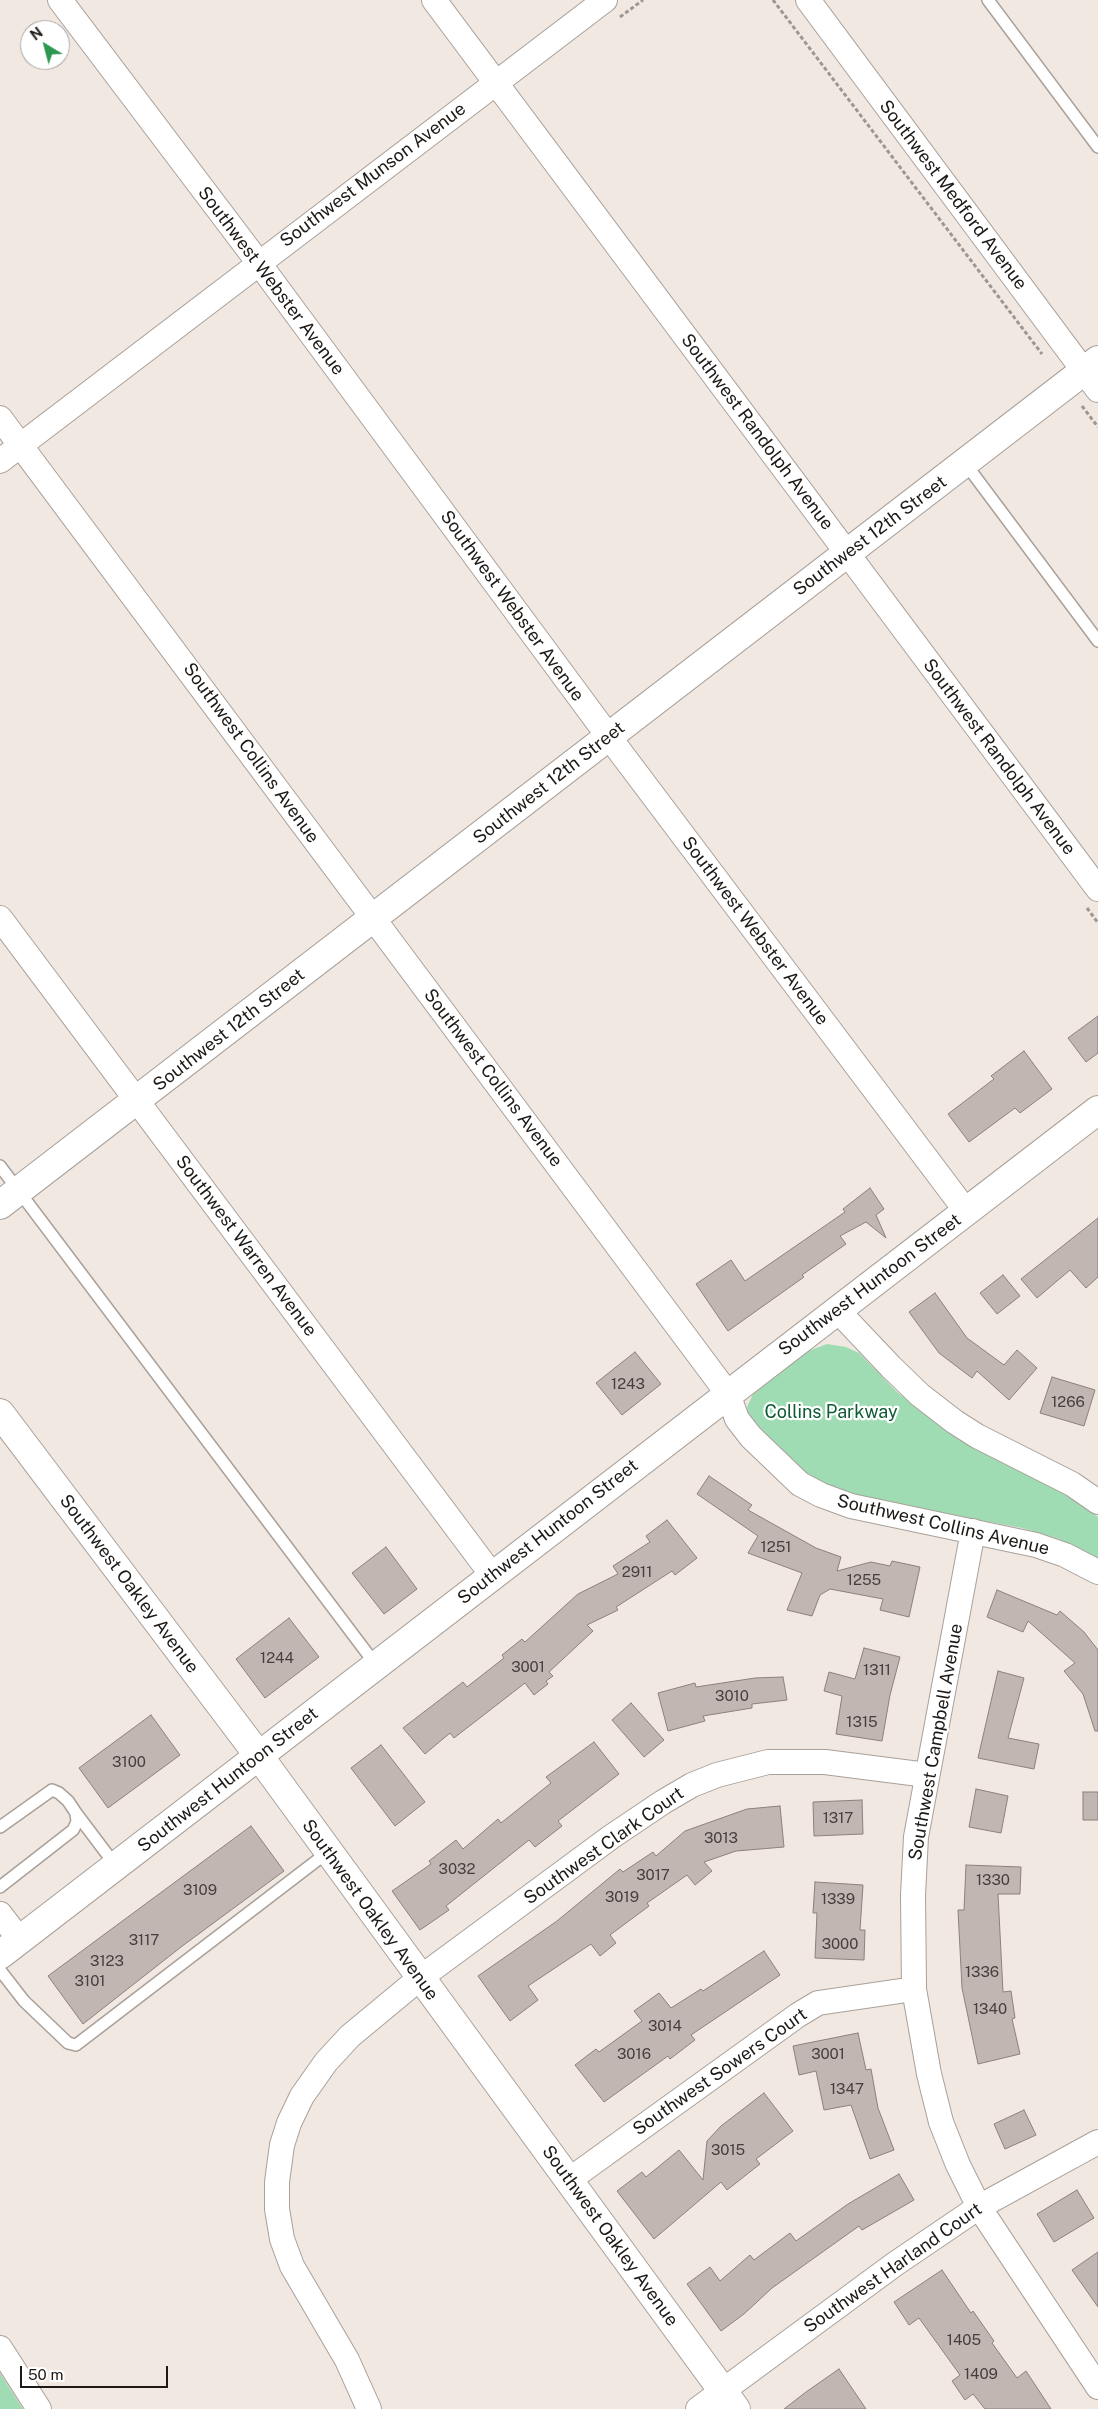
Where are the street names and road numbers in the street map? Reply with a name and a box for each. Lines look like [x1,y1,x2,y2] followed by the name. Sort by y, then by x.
[875,96,1031,294] street label: Southwest Medford Avenue
[276,98,470,252] street label: Southwest Munson Avenue
[193,183,349,379] street label: Southwest Webster Avenue
[676,330,838,534] street label: Southwest Randolph Avenue
[789,471,951,601] street label: Southwest 12th Street
[436,506,588,706] street label: Southwest Webster Avenue
[918,655,1080,859] street label: Southwest Randolph Avenue
[178,659,324,847] street label: Southwest Collins Avenue
[469,717,629,849] street label: Southwest 12th Street
[677,833,833,1029] street label: Southwest Webster Avenue
[149,964,309,1096] street label: Southwest 12th Street
[419,985,567,1171] street label: Southwest Collins Avenue
[171,1151,321,1341] street label: Southwest Warren Avenue
[775,1209,965,1361] street label: Southwest Huntoon Street
[454,1455,642,1609] street label: Southwest Huntoon Street
[55,1490,203,1678] street label: Southwest Oakley Avenue
[835,1490,1051,1560] street label: Southwest Collins Avenue
[905,1622,967,1862] street label: Southwest Campbell Avenue
[134,1703,322,1857] street label: Southwest Huntoon Street
[520,1783,688,1909] street label: Southwest Clark Court
[297,1815,443,2005] street label: Southwest Oakley Avenue
[629,2004,811,2140] street label: Southwest Sowers Court
[537,2141,683,2331] street label: Southwest Oakley Avenue
[800,2198,986,2338] street label: Southwest Harland Court

